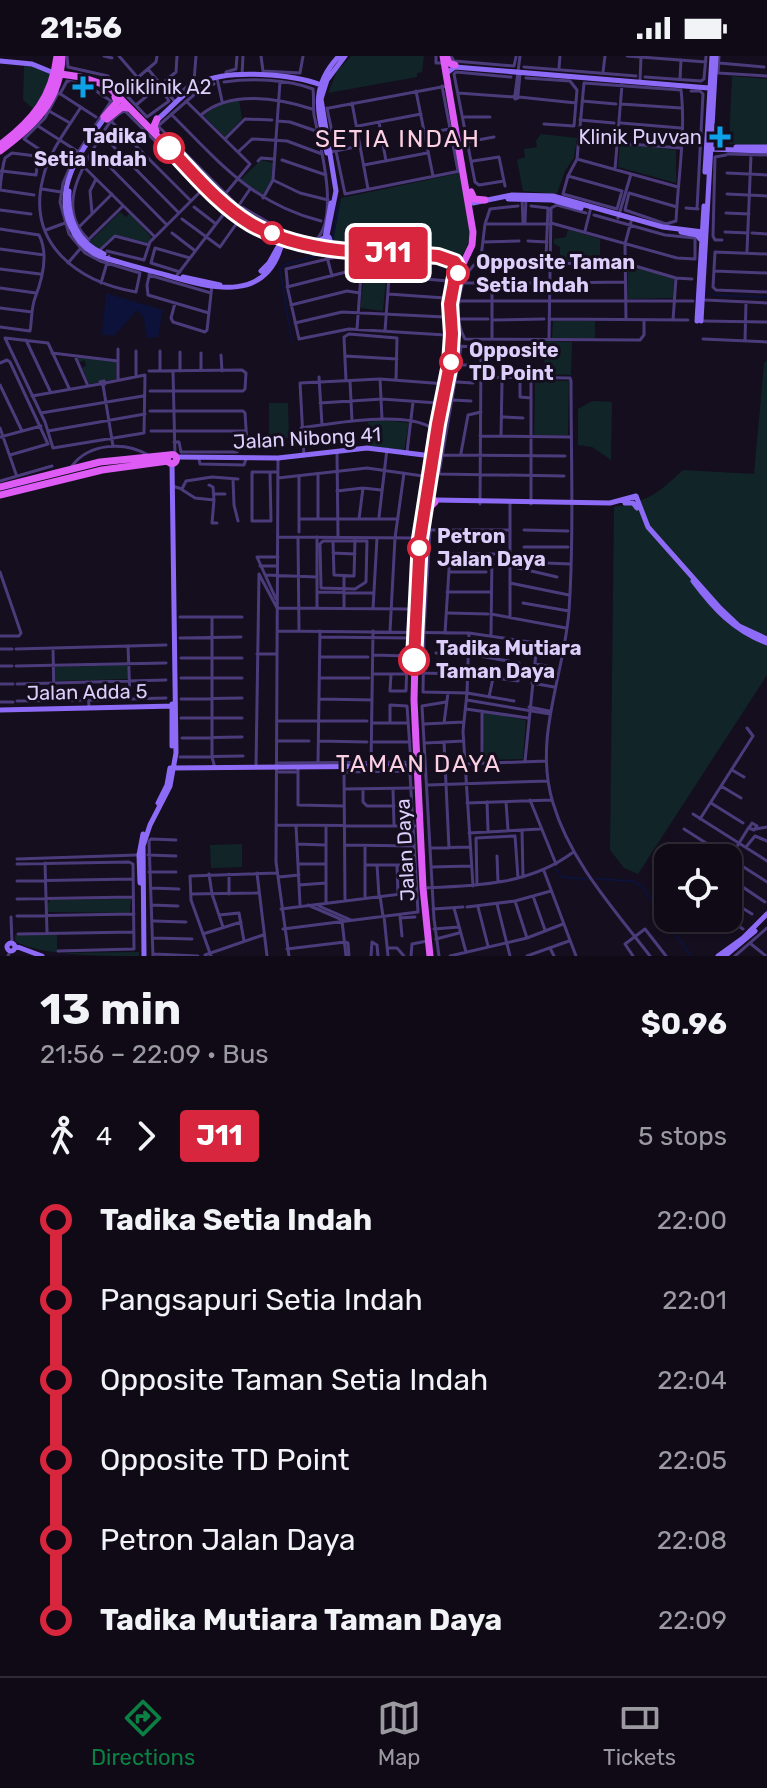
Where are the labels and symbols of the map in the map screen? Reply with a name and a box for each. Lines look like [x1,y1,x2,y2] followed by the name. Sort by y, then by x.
[101,75,212,99] place label: Poliklinik A2
[72,76,94,98] marker: Poliklinik A2
[34,124,147,171] place label: Tadika Setia Indah
[315,125,481,153] district label: SETIA INDAH
[578,125,702,149] place label: Klinik Puvvan
[709,126,731,148] marker: Klinik Puvvan
[154,133,184,163] marker: Tadika Setia Indah
[261,222,283,244] unlabelled marker
[342,227,434,279] line badge: J11
[476,250,635,297] place label: Opposite Taman Setia Indah
[447,262,469,284] marker: Opposite Taman Setia Indah
[469,338,559,385] place label: Opposite TD Point
[440,351,462,373] marker: Opposite TD Point
[232,422,382,454] street label: Jalan Nibong 41
[437,524,546,571] place label: Petron Jalan Daya
[408,537,430,559] marker: Petron Jalan Daya
[436,636,581,683] place label: Tadika Mutiara Taman Daya
[399,645,429,675] marker: Tadika Mutiara Taman Daya
[26,679,148,705] street label: Jalan Adda 5
[336,750,502,778] district label: TAMAN DAYA
[390,798,420,902] street label: Jalan Daya

